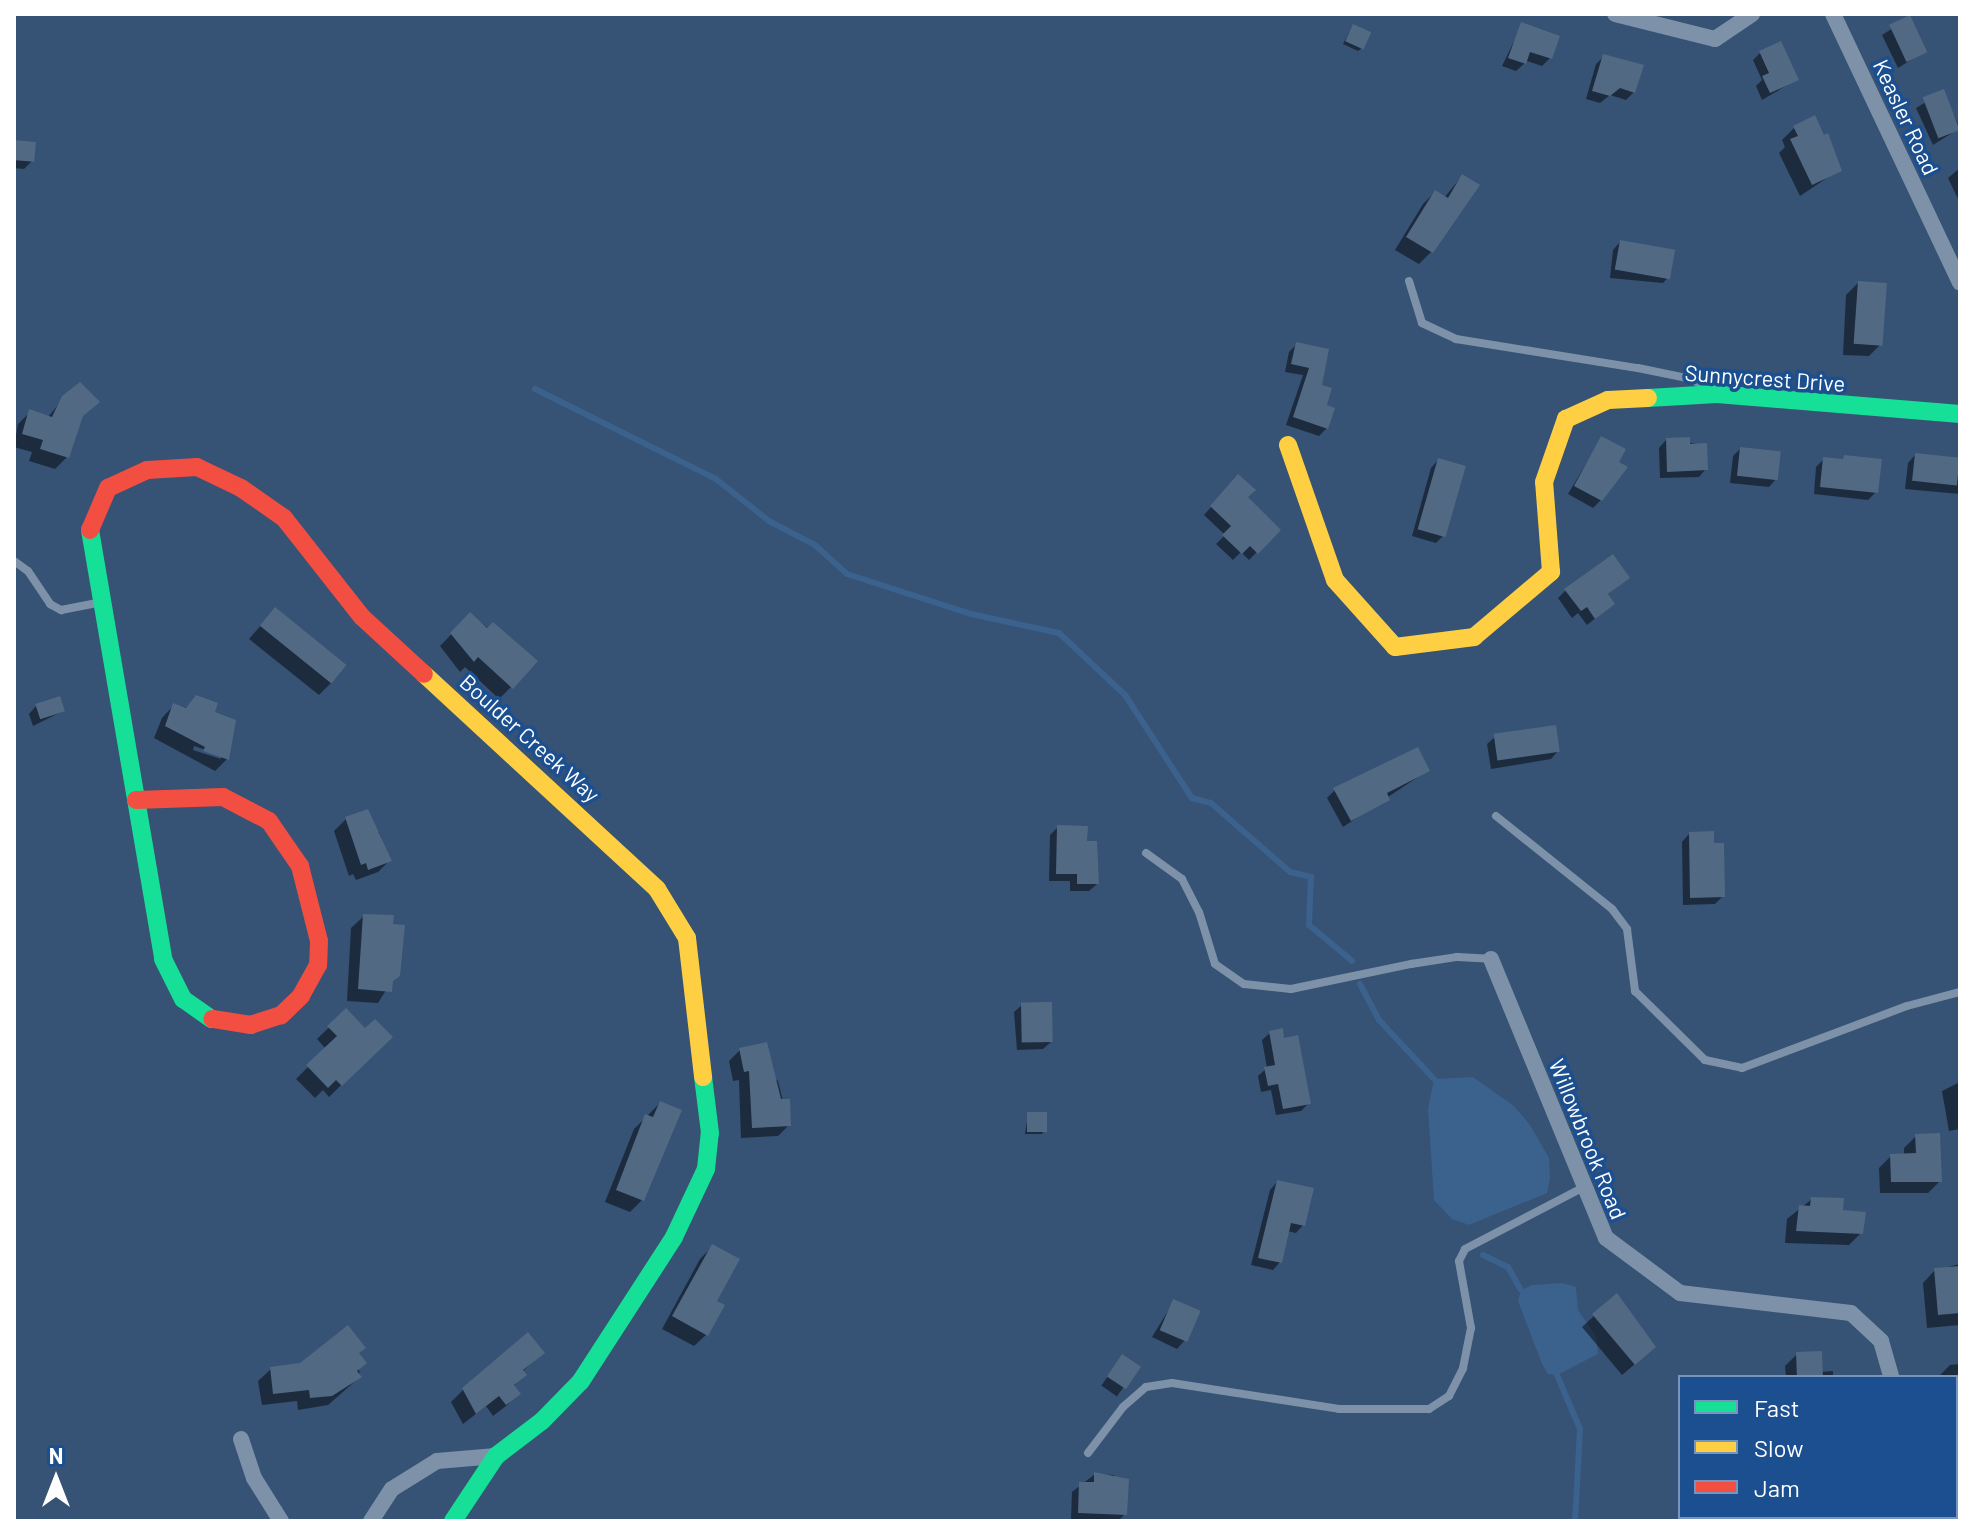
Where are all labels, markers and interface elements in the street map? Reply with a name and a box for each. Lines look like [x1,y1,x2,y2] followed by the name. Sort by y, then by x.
[1868,55,1944,179] street label: Keasler Road
[1684,359,1846,397] street label: Sunnycrest Drive
[455,668,605,808] street label: Boulder Creek Way
[1544,1055,1632,1223] street label: Willowbrook Road
[1678,1375,1958,1519] legend
[1754,1393,1799,1422] text: Fast
[1754,1433,1803,1462] text: Slow
[16,1439,96,1519] north arrow
[49,1442,63,1468] text: N
[1754,1473,1800,1502] text: Jam

